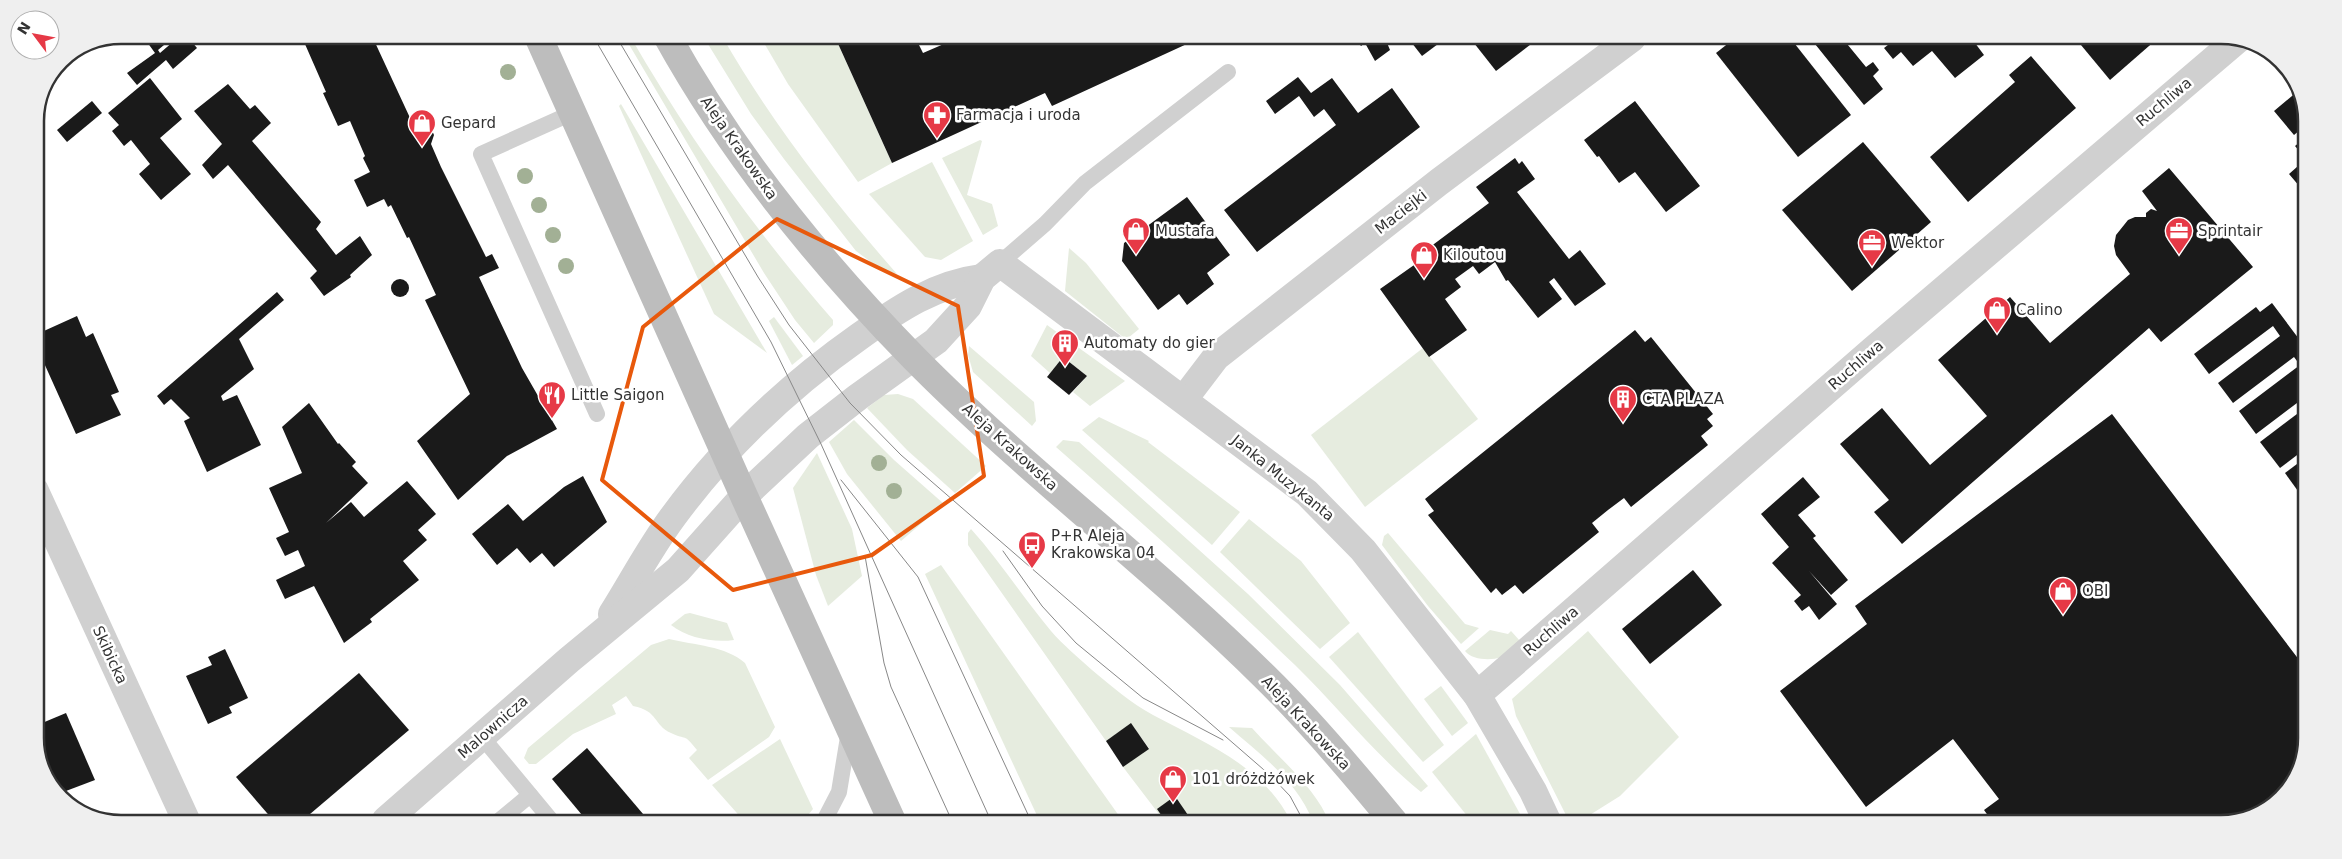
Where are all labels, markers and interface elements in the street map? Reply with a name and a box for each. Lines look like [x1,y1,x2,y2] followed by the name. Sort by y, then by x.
[10,10,60,60] north arrow
[14,19,34,37] text: N
[2133,74,2195,130] street label: Ruchliwa
[697,93,781,203] street label: Aleja Krakowska
[922,100,952,139] pharmacy icon: Farmacja i uroda
[956,106,1081,124] place label: Farmacja i uroda
[407,108,437,147] shop icon: Gepard
[441,114,496,132] place label: Gepard
[1371,186,1431,238] street label: Maciejki
[1121,216,1151,255] shop icon: Mustafa
[2164,216,2194,255] office icon: Sprintair
[1155,222,1215,240] place label: Mustafa
[2198,222,2263,240] place label: Sprintair
[1857,228,1887,267] office icon: Wektor
[1891,234,1945,252] place label: Wektor
[1409,240,1439,279] shop icon: Kiloutou
[1443,246,1504,264] place label: Kiloutou
[1982,295,2012,334] shop icon: Calino
[2016,301,2063,319] place label: Calino
[1050,328,1080,367] building icon: Automaty do gier
[1084,334,1216,352] place label: Automaty do gier
[1825,336,1887,394] street label: Ruchliwa
[537,380,567,419] restaurant icon: Little Saigon
[1608,384,1638,423] building icon: CTA PLAZA
[571,386,665,404] place label: Little Saigon
[1642,390,1725,408] place label: CTA PLAZA
[959,399,1061,495] street label: Aleja Krakowska
[1227,430,1338,525] street label: Janka Muzykanta
[1051,527,1155,562] place label: P+R Aleja Krakowska 04
[1017,530,1047,569] bus stop icon: P+R Aleja Krakowska 04
[2048,576,2078,615] shop icon: OBI
[2082,582,2109,600] place label: OBI
[1520,602,1582,660] street label: Ruchliwa
[89,623,131,687] street label: Skibicka
[1258,672,1354,774] street label: Aleja Krakowska
[454,692,532,762] street label: Malownicza
[1158,764,1188,803] shop icon: 101 dróżdżówek
[1192,770,1315,788] place label: 101 dróżdżówek

